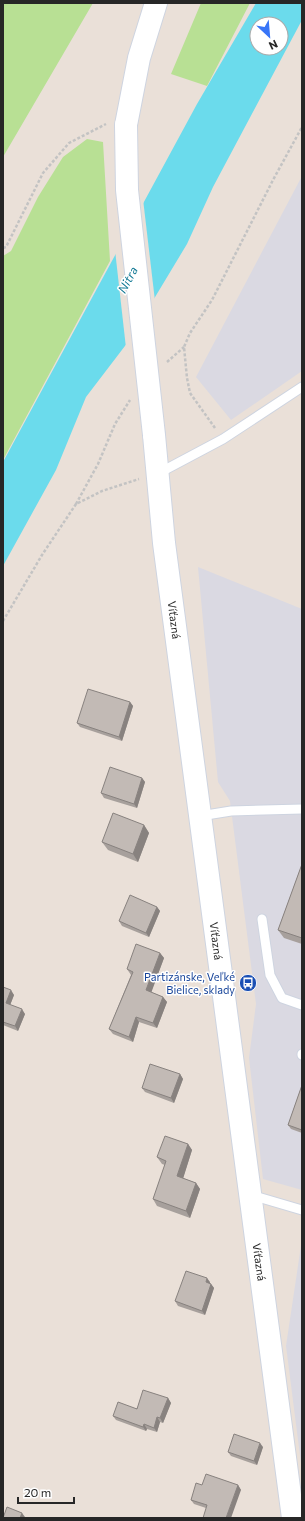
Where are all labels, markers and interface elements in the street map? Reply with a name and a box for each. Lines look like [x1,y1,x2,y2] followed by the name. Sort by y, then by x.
[249,16,289,56] north arrow
[267,38,280,53] text: N
[114,264,140,295] water label: Nitra
[166,600,183,640] street label: Víťazná
[208,921,225,961] street label: Víťazná
[144,970,235,996] place label: Partizánske, Veľké Bielice, sklady
[238,973,258,993] bus stop icon: Partizánske, Veľké Bielice, sklady
[250,1242,269,1282] street label: Víťazná
[18,1479,74,1505] scale bar
[24,1485,51,1499] text: 20 m

